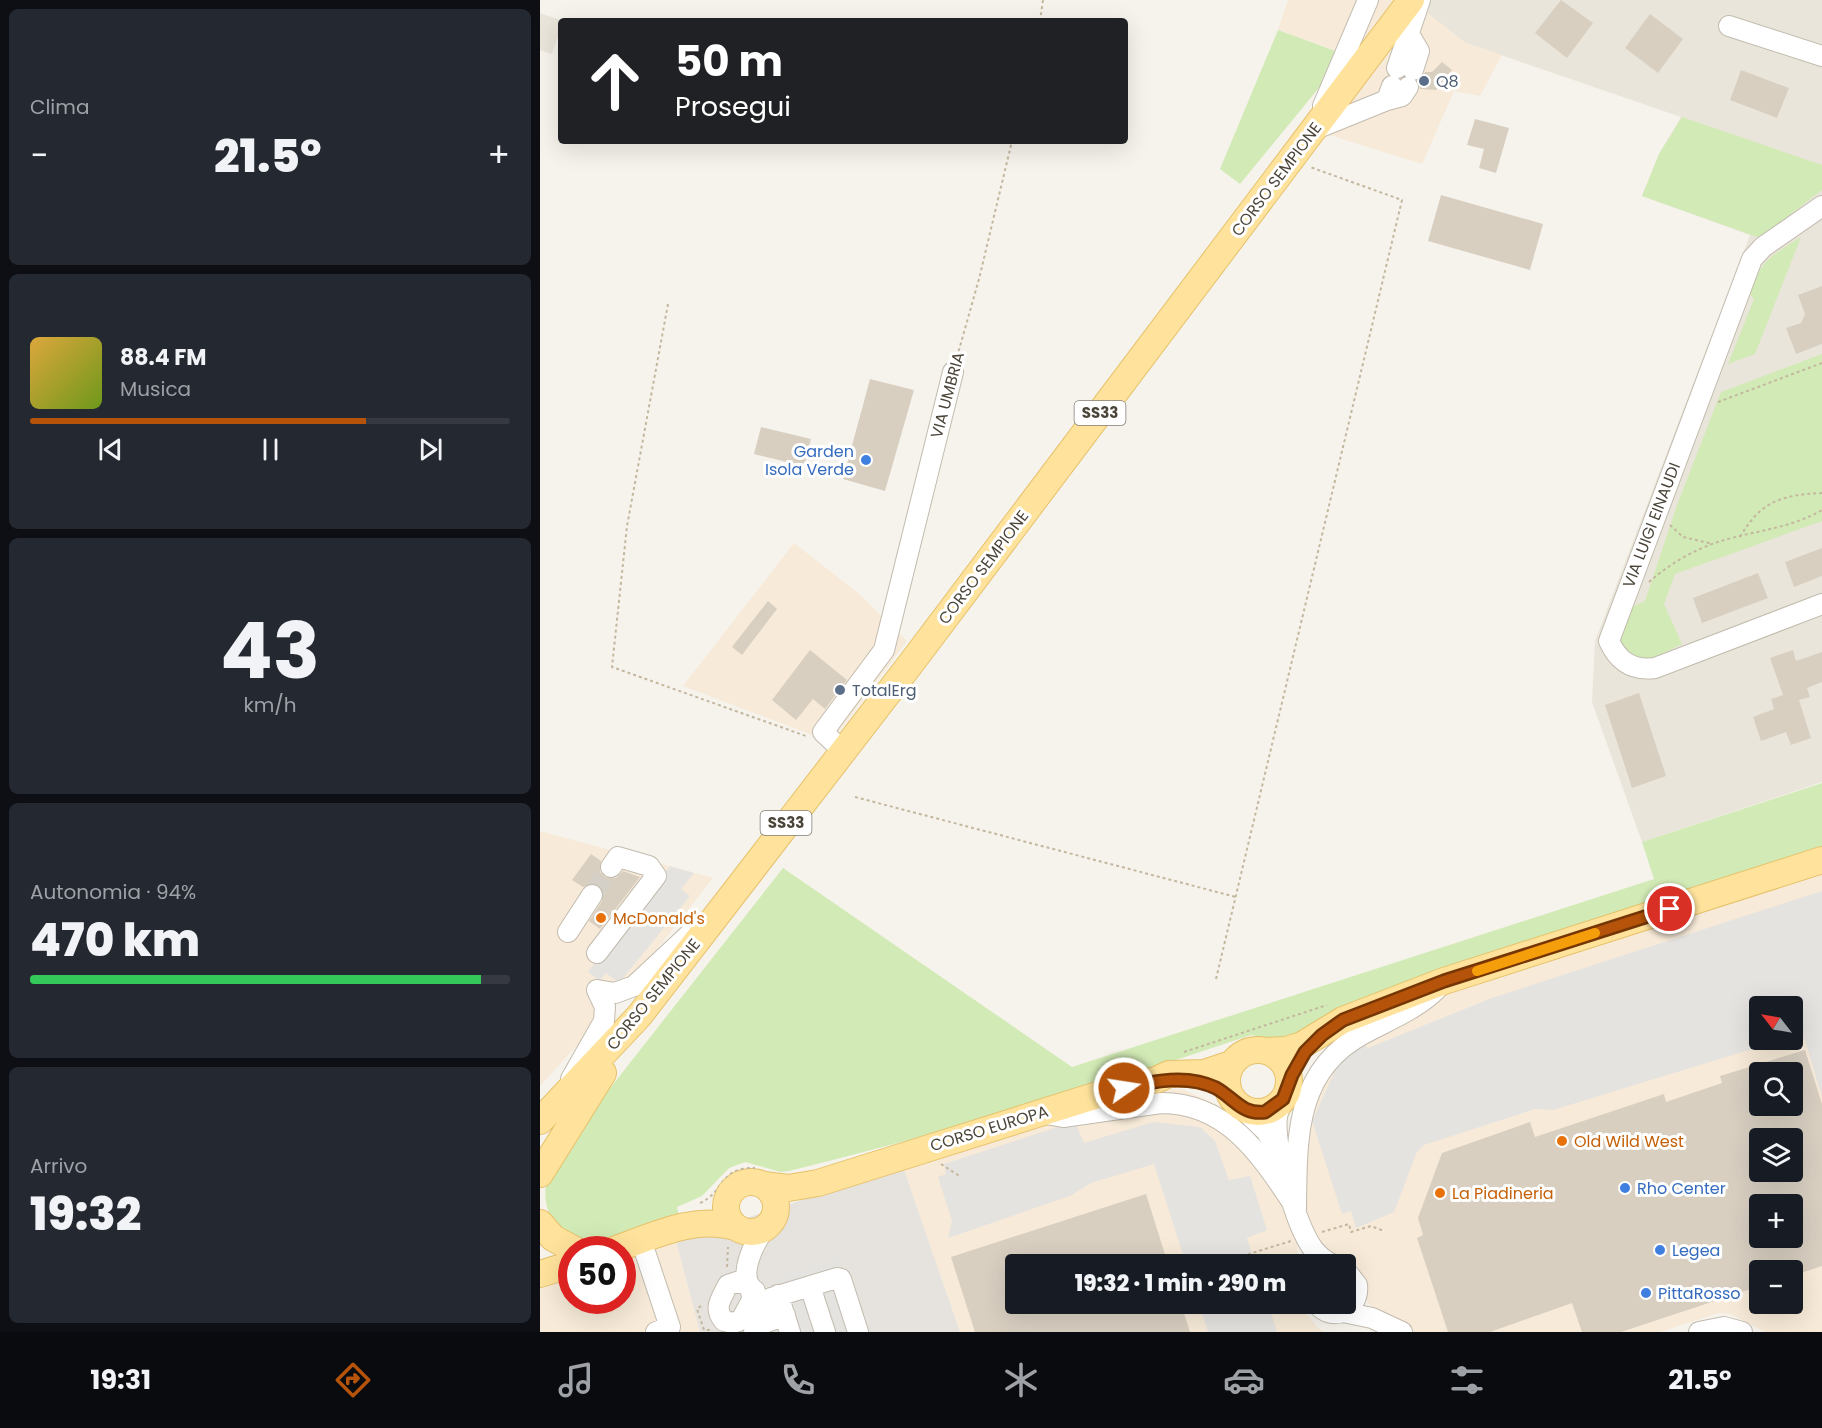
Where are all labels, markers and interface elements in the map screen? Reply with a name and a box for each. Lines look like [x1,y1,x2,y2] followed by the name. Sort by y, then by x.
[675,32,783,91] text: 50 m
[576,42,654,120] icon: ahead
[1436,70,1459,93] place label: Q8
[1417,74,1431,88] marker: Q8
[675,88,791,125] text: Prosegui
[30,93,89,121] text: Clima
[1226,117,1327,241] street label: CORSO SEMPIONE
[214,125,322,188] text: 21.5°
[30,132,48,179] text: −
[487,132,510,179] text: +
[120,342,207,373] text: 88.4 FM
[925,349,970,441] street label: VIA UMBRIA
[120,375,191,403] text: Musica
[1074,401,1126,425] road number: SS33
[94,433,127,466] icon: previous
[254,433,287,466] icon: pause
[414,433,447,466] icon: next
[765,440,854,481] place label: Garden Isola Verde
[859,453,873,467] marker: Garden Isola Verde
[1617,459,1686,591] street label: VIA LUIGI EINAUDI
[933,505,1034,629] street label: CORSO SEMPIONE
[220,596,320,705] text: 43
[852,679,916,702] place label: TotalErg
[833,683,847,697] marker: TotalErg
[243,691,297,719] text: km/h
[760,811,812,835] road number: SS33
[30,878,196,906] text: Autonomia · 94%
[1644,883,1695,934] pin
[1653,892,1686,925] icon: arrive
[613,907,705,930] place label: McDonald's
[30,909,200,972] text: 470 km
[594,911,608,925] marker: McDonald's
[601,934,706,1055] street label: CORSO SEMPIONE
[1749,996,1803,1050] north arrow
[1749,996,1803,1314] map controls
[1092,1056,1156,1120] position arrow
[1749,1062,1803,1116] button: search
[927,1100,1051,1157] street label: CORSO EUROPA
[1749,1128,1803,1182] button: layers
[1574,1130,1684,1153] place label: Old Wild West
[1555,1134,1569,1148] marker: Old Wild West
[30,1152,87,1180] text: Arrivo
[1637,1177,1726,1200] place label: Rho Center
[1618,1181,1632,1195] marker: Rho Center
[1452,1182,1554,1205] place label: La Piadineria
[30,1183,141,1246] text: 19:32
[1433,1186,1447,1200] marker: La Piadineria
[1749,1194,1803,1248] button: +
[558,1236,636,1314] speed limit sign: 50
[1672,1239,1720,1262] place label: Legea
[1653,1243,1667,1257] marker: Legea
[1749,1260,1803,1314] button: −
[1075,1268,1286,1299] text: 19:32 · 1 min · 290 m
[1658,1282,1741,1305] place label: PittaRosso
[1639,1286,1653,1300] marker: PittaRosso
[332,1359,374,1401] icon: directions
[555,1359,597,1401] icon: music
[777,1359,819,1401] icon: phone
[1000,1359,1042,1401] icon: climate
[1223,1359,1265,1401] icon: car
[1446,1359,1488,1401] icon: filters
[90,1361,151,1398] text: 19:31
[1668,1361,1732,1398] text: 21.5°

